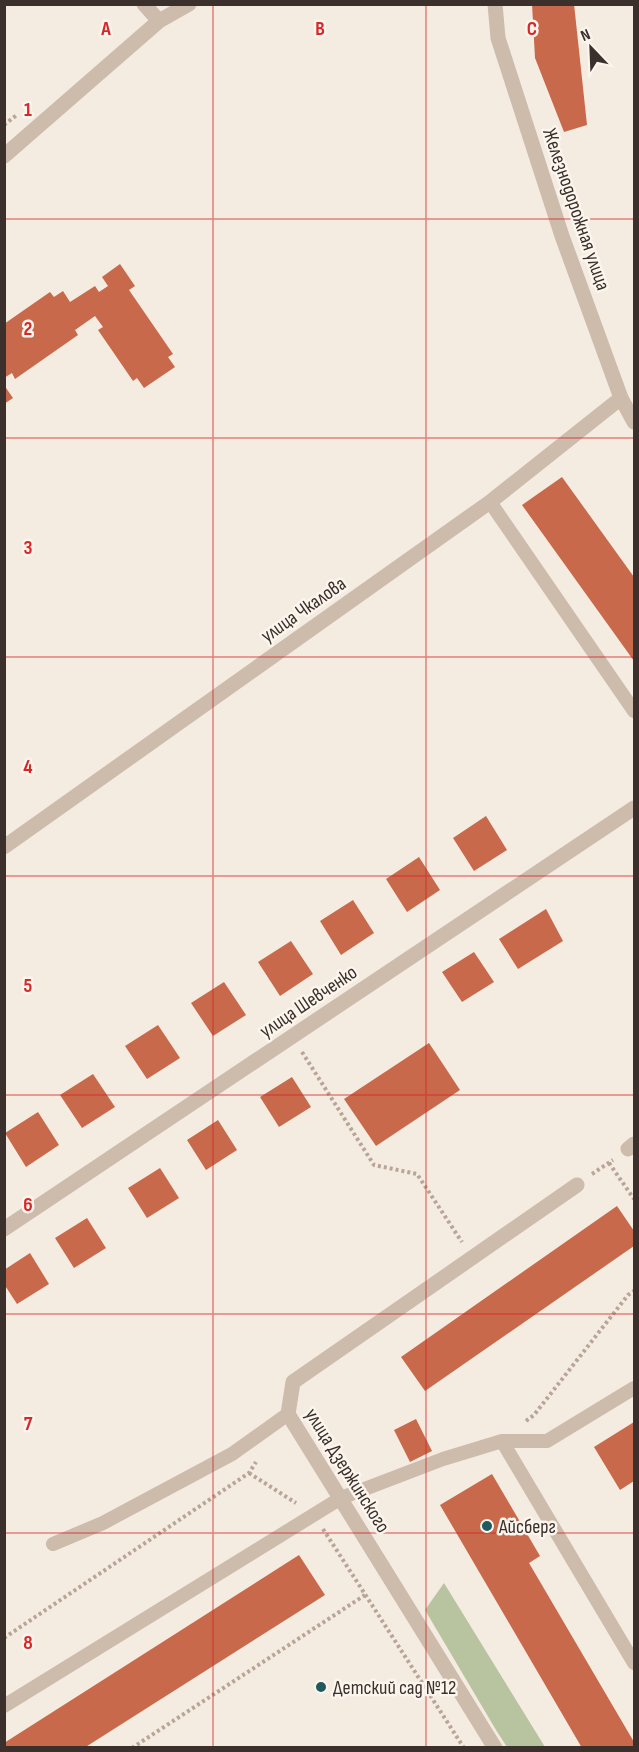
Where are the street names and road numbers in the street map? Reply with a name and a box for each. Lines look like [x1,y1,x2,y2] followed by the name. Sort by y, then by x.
[537,125,615,294] street label: Железнодорожная улица
[256,572,351,648] street label: улица Чкалова
[255,960,362,1043] street label: улица Шевченко
[299,1404,395,1537] street label: улица Дзержинского

